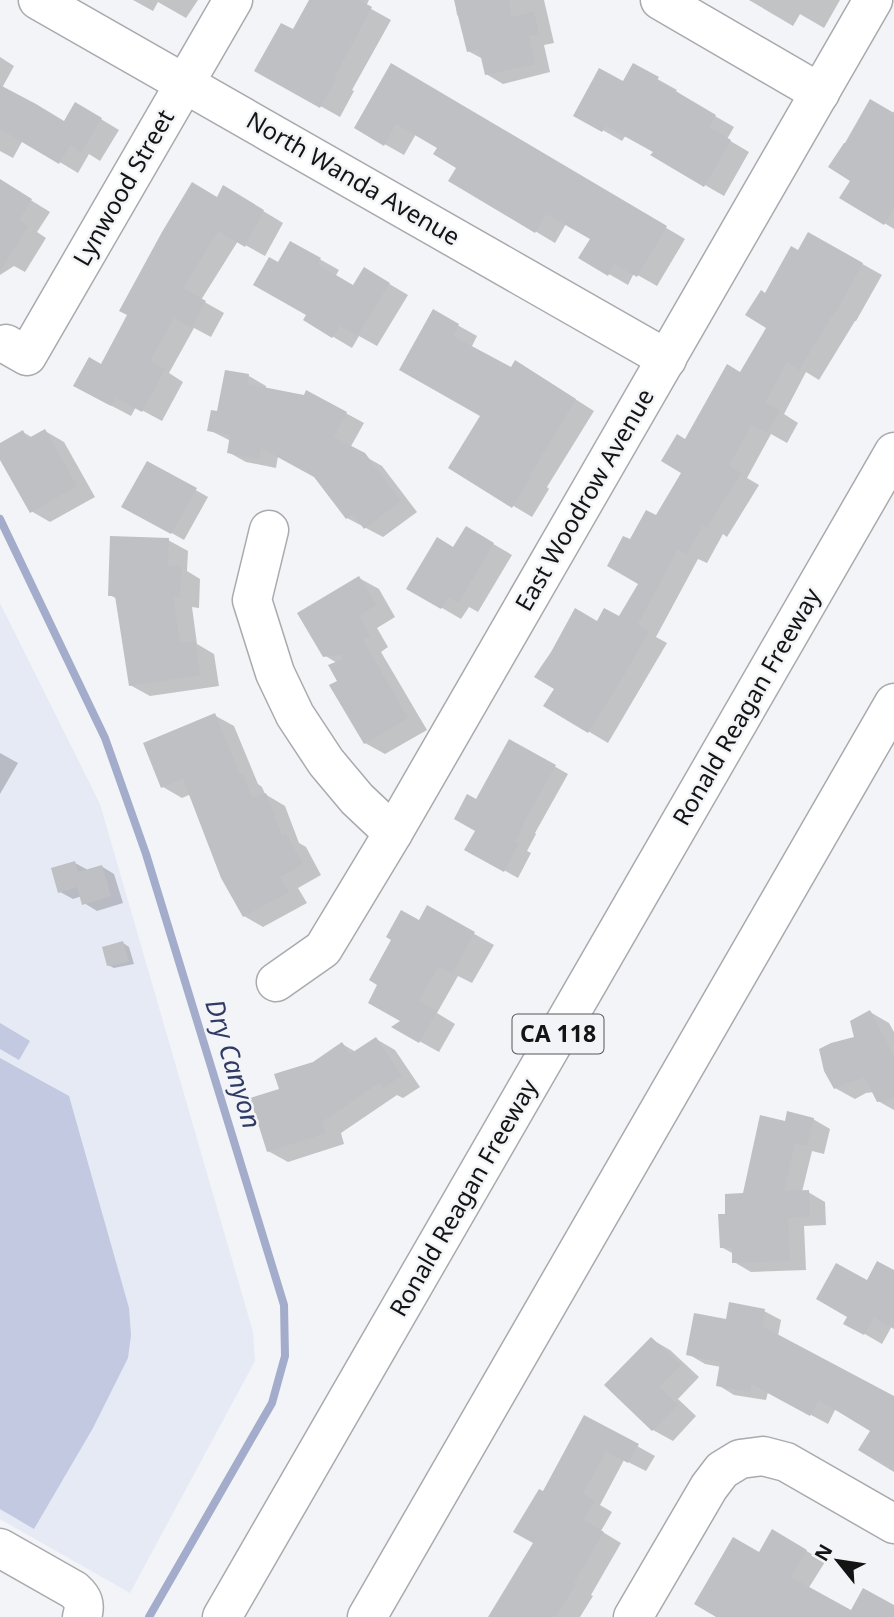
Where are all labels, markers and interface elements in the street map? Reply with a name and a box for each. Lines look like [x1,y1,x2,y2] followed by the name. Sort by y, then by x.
[65,103,181,272] street label: Lynwood Street
[241,103,466,252] street label: North Wanda Avenue
[506,382,661,616] street label: East Woodrow Avenue
[664,581,828,831] street label: Ronald Reagan Freeway
[197,995,271,1133] water label: Dry Canyon
[512,1015,604,1054] road number: CA 118
[381,1072,545,1322] street label: Ronald Reagan Freeway
[803,1526,873,1596] north arrow
[808,1539,838,1566] text: N

